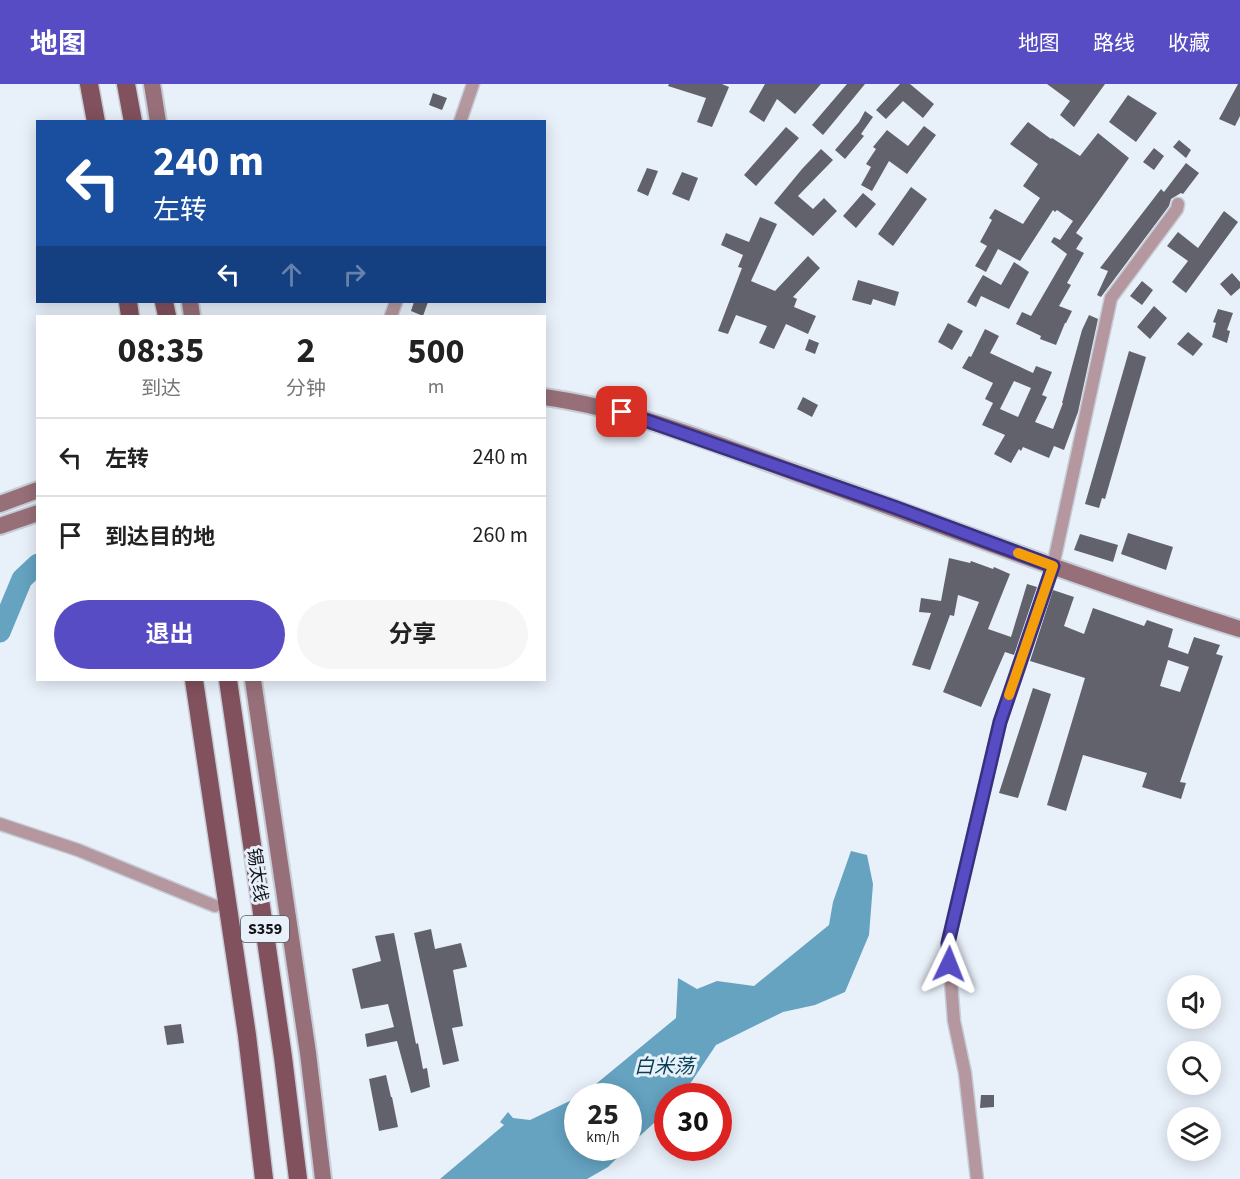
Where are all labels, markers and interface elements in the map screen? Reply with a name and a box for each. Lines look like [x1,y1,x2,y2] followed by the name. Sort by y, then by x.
[30,24,86,64] text: 地图
[1018,28,1060,58] text: 地图
[1093,28,1135,58] text: 路线
[1168,28,1210,58] text: 收藏
[153,132,264,192] text: 240 m
[54,144,132,222] icon: left
[153,191,207,230] text: 左转
[212,258,245,291] icon: left
[275,258,308,291] icon: ahead
[338,258,371,291] icon: right
[118,325,204,376] text: 08:35
[296,325,315,376] text: 2
[407,326,464,377] text: 500
[428,373,444,401] text: m
[141,375,181,403] text: 到达
[286,375,326,403] text: 分钟
[596,386,647,437] pin
[605,395,638,428] icon: arrive
[54,441,87,474] icon: left
[473,441,528,473] text: 240 m
[105,443,149,475] text: 左转
[54,519,87,552] icon: arrive
[473,519,528,551] text: 260 m
[105,521,215,553] text: 到达目的地
[54,600,285,669] button: 退出
[297,600,528,669] button: 分享
[241,847,273,903] street label: 锡太线
[241,916,289,942] road number: S359
[917,932,981,996] position arrow
[1167,975,1221,1161] map controls
[1167,975,1221,1029] button: sound
[1167,1041,1221,1095] button: search
[634,1053,697,1081] water label: 白米荡
[654,1083,732,1161] speed limit sign: 30
[587,1093,619,1136] text: 25
[1167,1107,1221,1161] button: layers
[586,1127,620,1148] text: km/h

